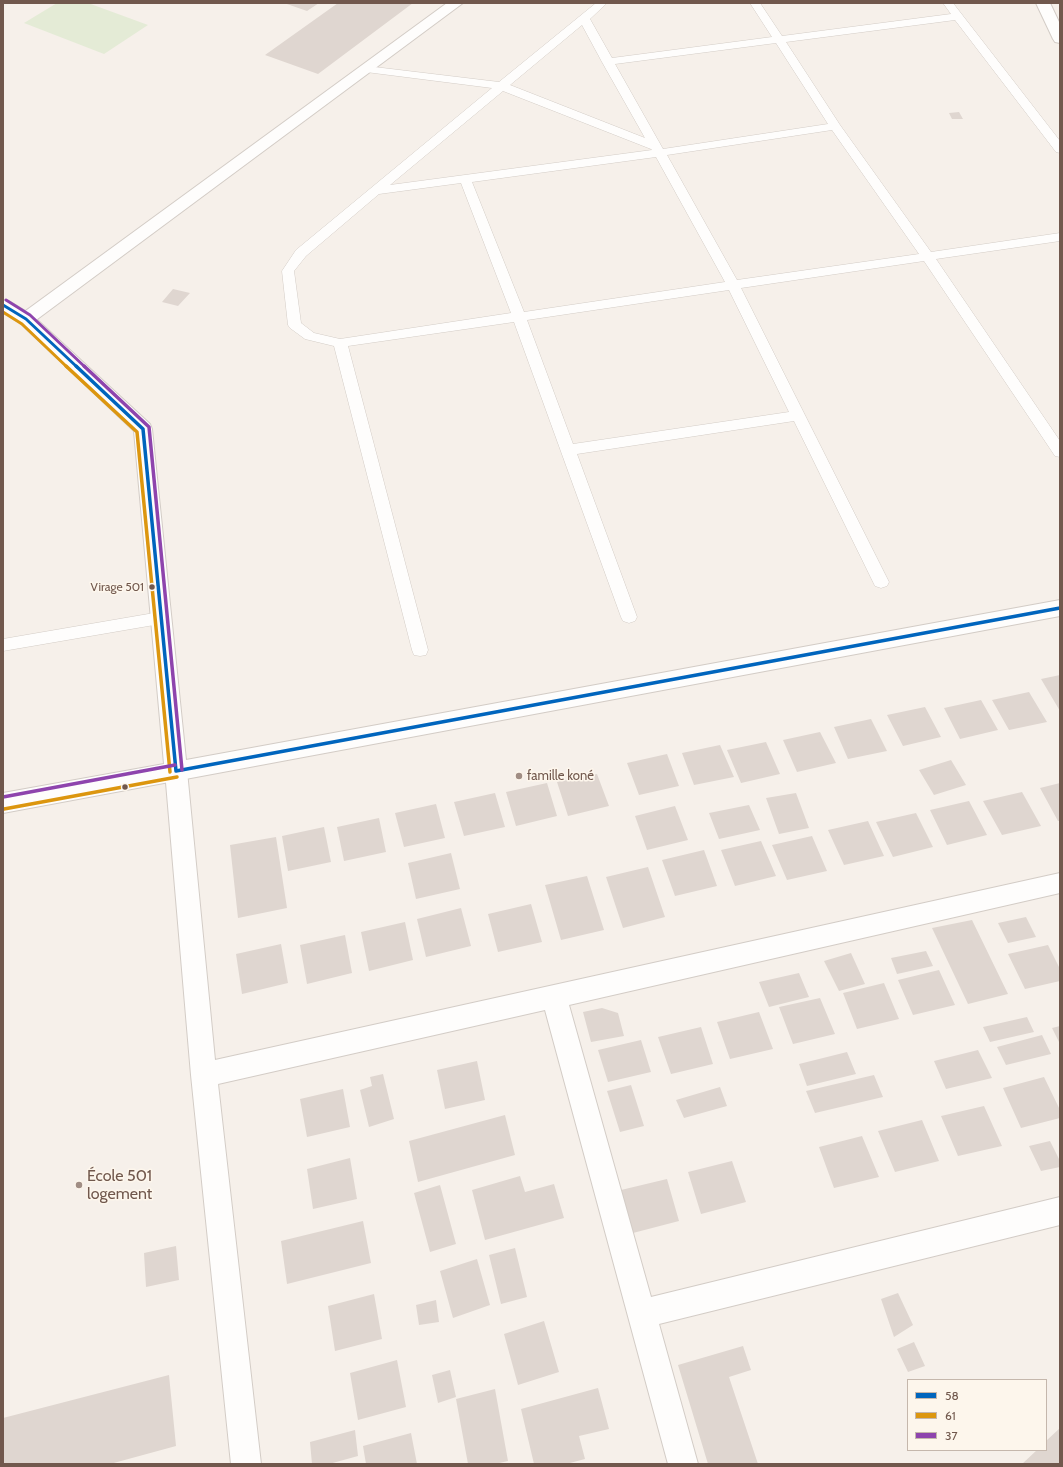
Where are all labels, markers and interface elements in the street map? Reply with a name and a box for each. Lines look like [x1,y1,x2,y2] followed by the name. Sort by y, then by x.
[91,580,144,594] place label: Virage 501
[147,582,157,592] marker: Virage 501
[527,768,594,784] place label: famille koné
[514,771,524,781] marker: famille koné
[120,782,130,792] unlabelled marker
[87,1166,152,1204] place label: École 501 logement
[74,1180,84,1190] marker: École 501 logement
[907,1379,1047,1451] legend
[945,1388,959,1403] text: 58
[945,1408,956,1423] text: 61
[945,1428,958,1443] text: 37

